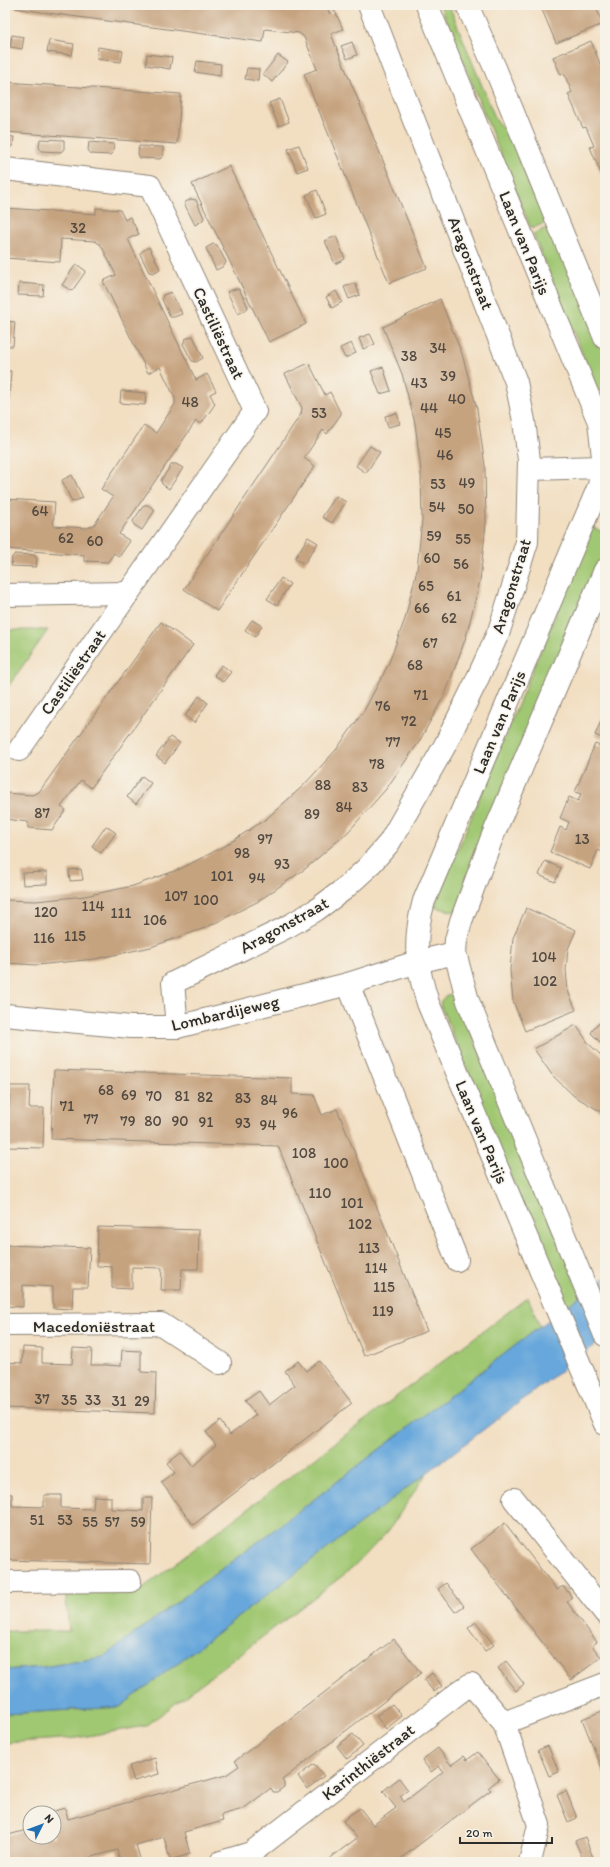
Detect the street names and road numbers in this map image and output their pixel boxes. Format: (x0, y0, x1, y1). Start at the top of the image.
street label: Laan van Parijs (495, 188, 555, 298)
street label: Aragonstraat (444, 214, 498, 312)
street label: Castiliëstraat (189, 284, 249, 382)
street label: Aragonstraat (487, 536, 535, 636)
street label: Castiliëstraat (36, 625, 110, 719)
street label: Laan van Parijs (468, 667, 530, 777)
street label: Aragonstraat (236, 892, 332, 958)
street label: Lombardijeweg (169, 991, 281, 1035)
street label: Laan van Parijs (451, 1077, 513, 1187)
street label: Macedoniëstraat (33, 1316, 155, 1336)
street label: Karinthiëstraat (318, 1719, 419, 1804)

